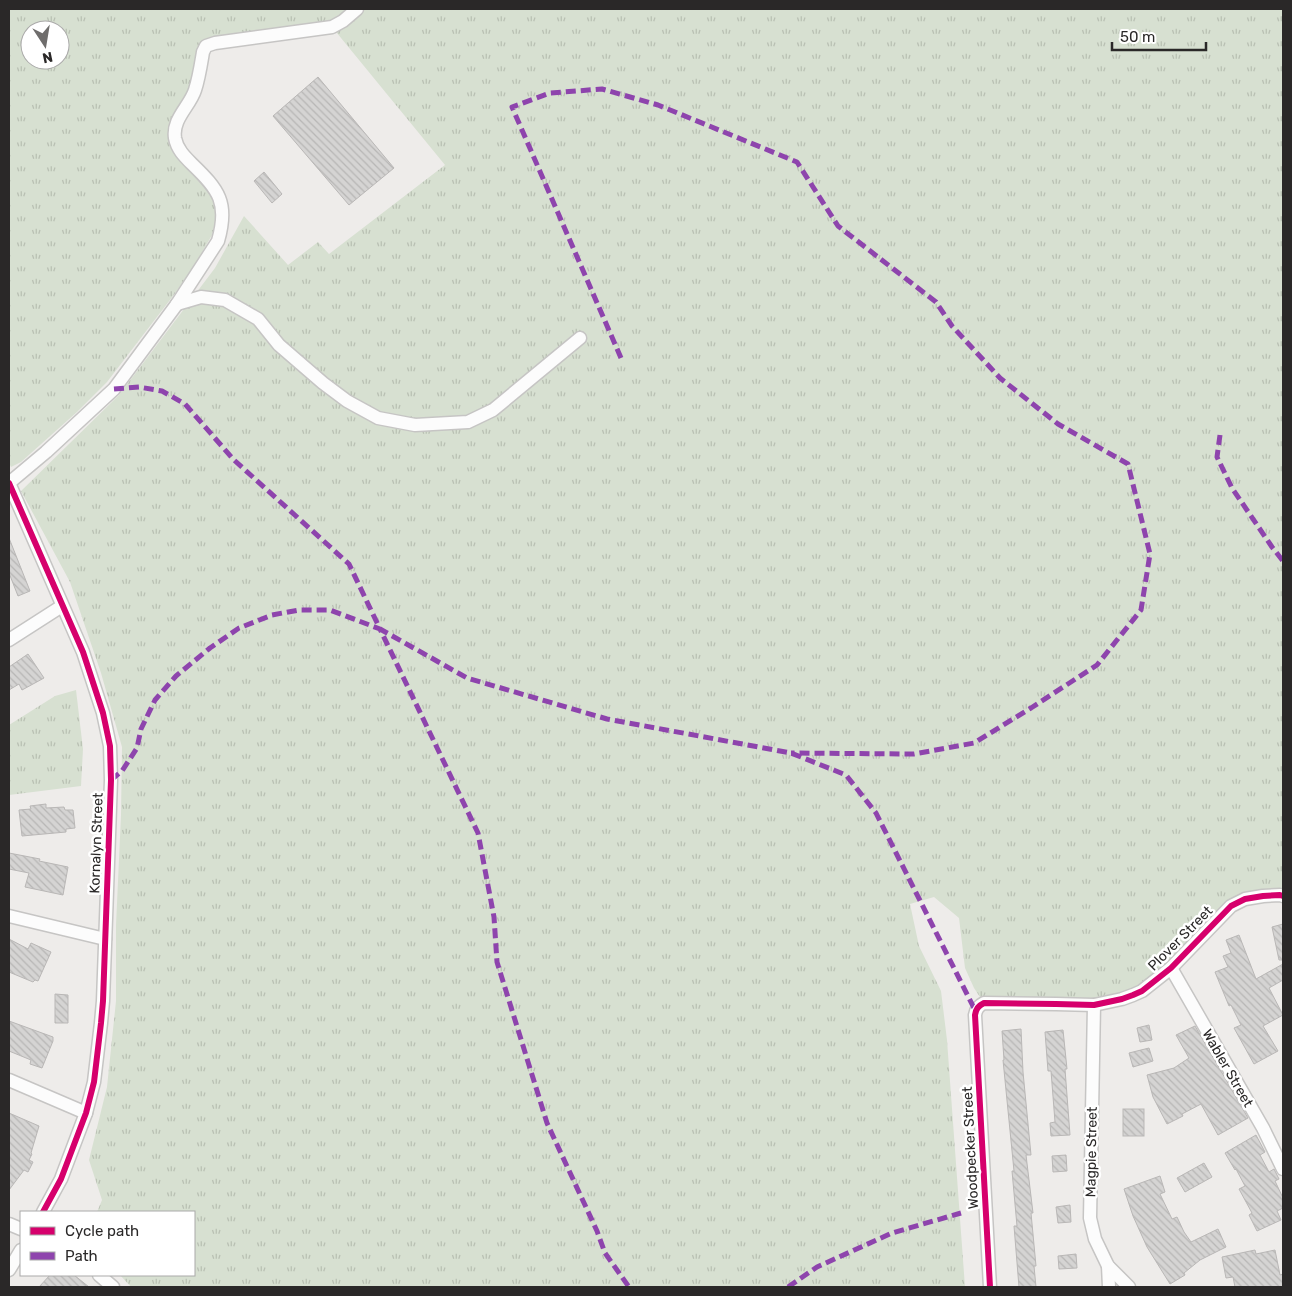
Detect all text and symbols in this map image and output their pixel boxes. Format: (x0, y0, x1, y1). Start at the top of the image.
north arrow (20, 20, 70, 70)
scale bar (1112, 20, 1206, 52)
text: 50 m (1120, 28, 1155, 46)
text: N (41, 48, 54, 67)
street label: Kornalyn Street (86, 792, 107, 894)
street label: Plover Street (1144, 902, 1217, 974)
street label: Wabler Street (1198, 1026, 1257, 1111)
street label: Woodpecker Street (959, 1086, 982, 1210)
street label: Magpie Street (1082, 1106, 1101, 1197)
legend (20, 1211, 195, 1276)
text: Cycle path (65, 1222, 139, 1240)
text: Path (65, 1247, 98, 1265)

